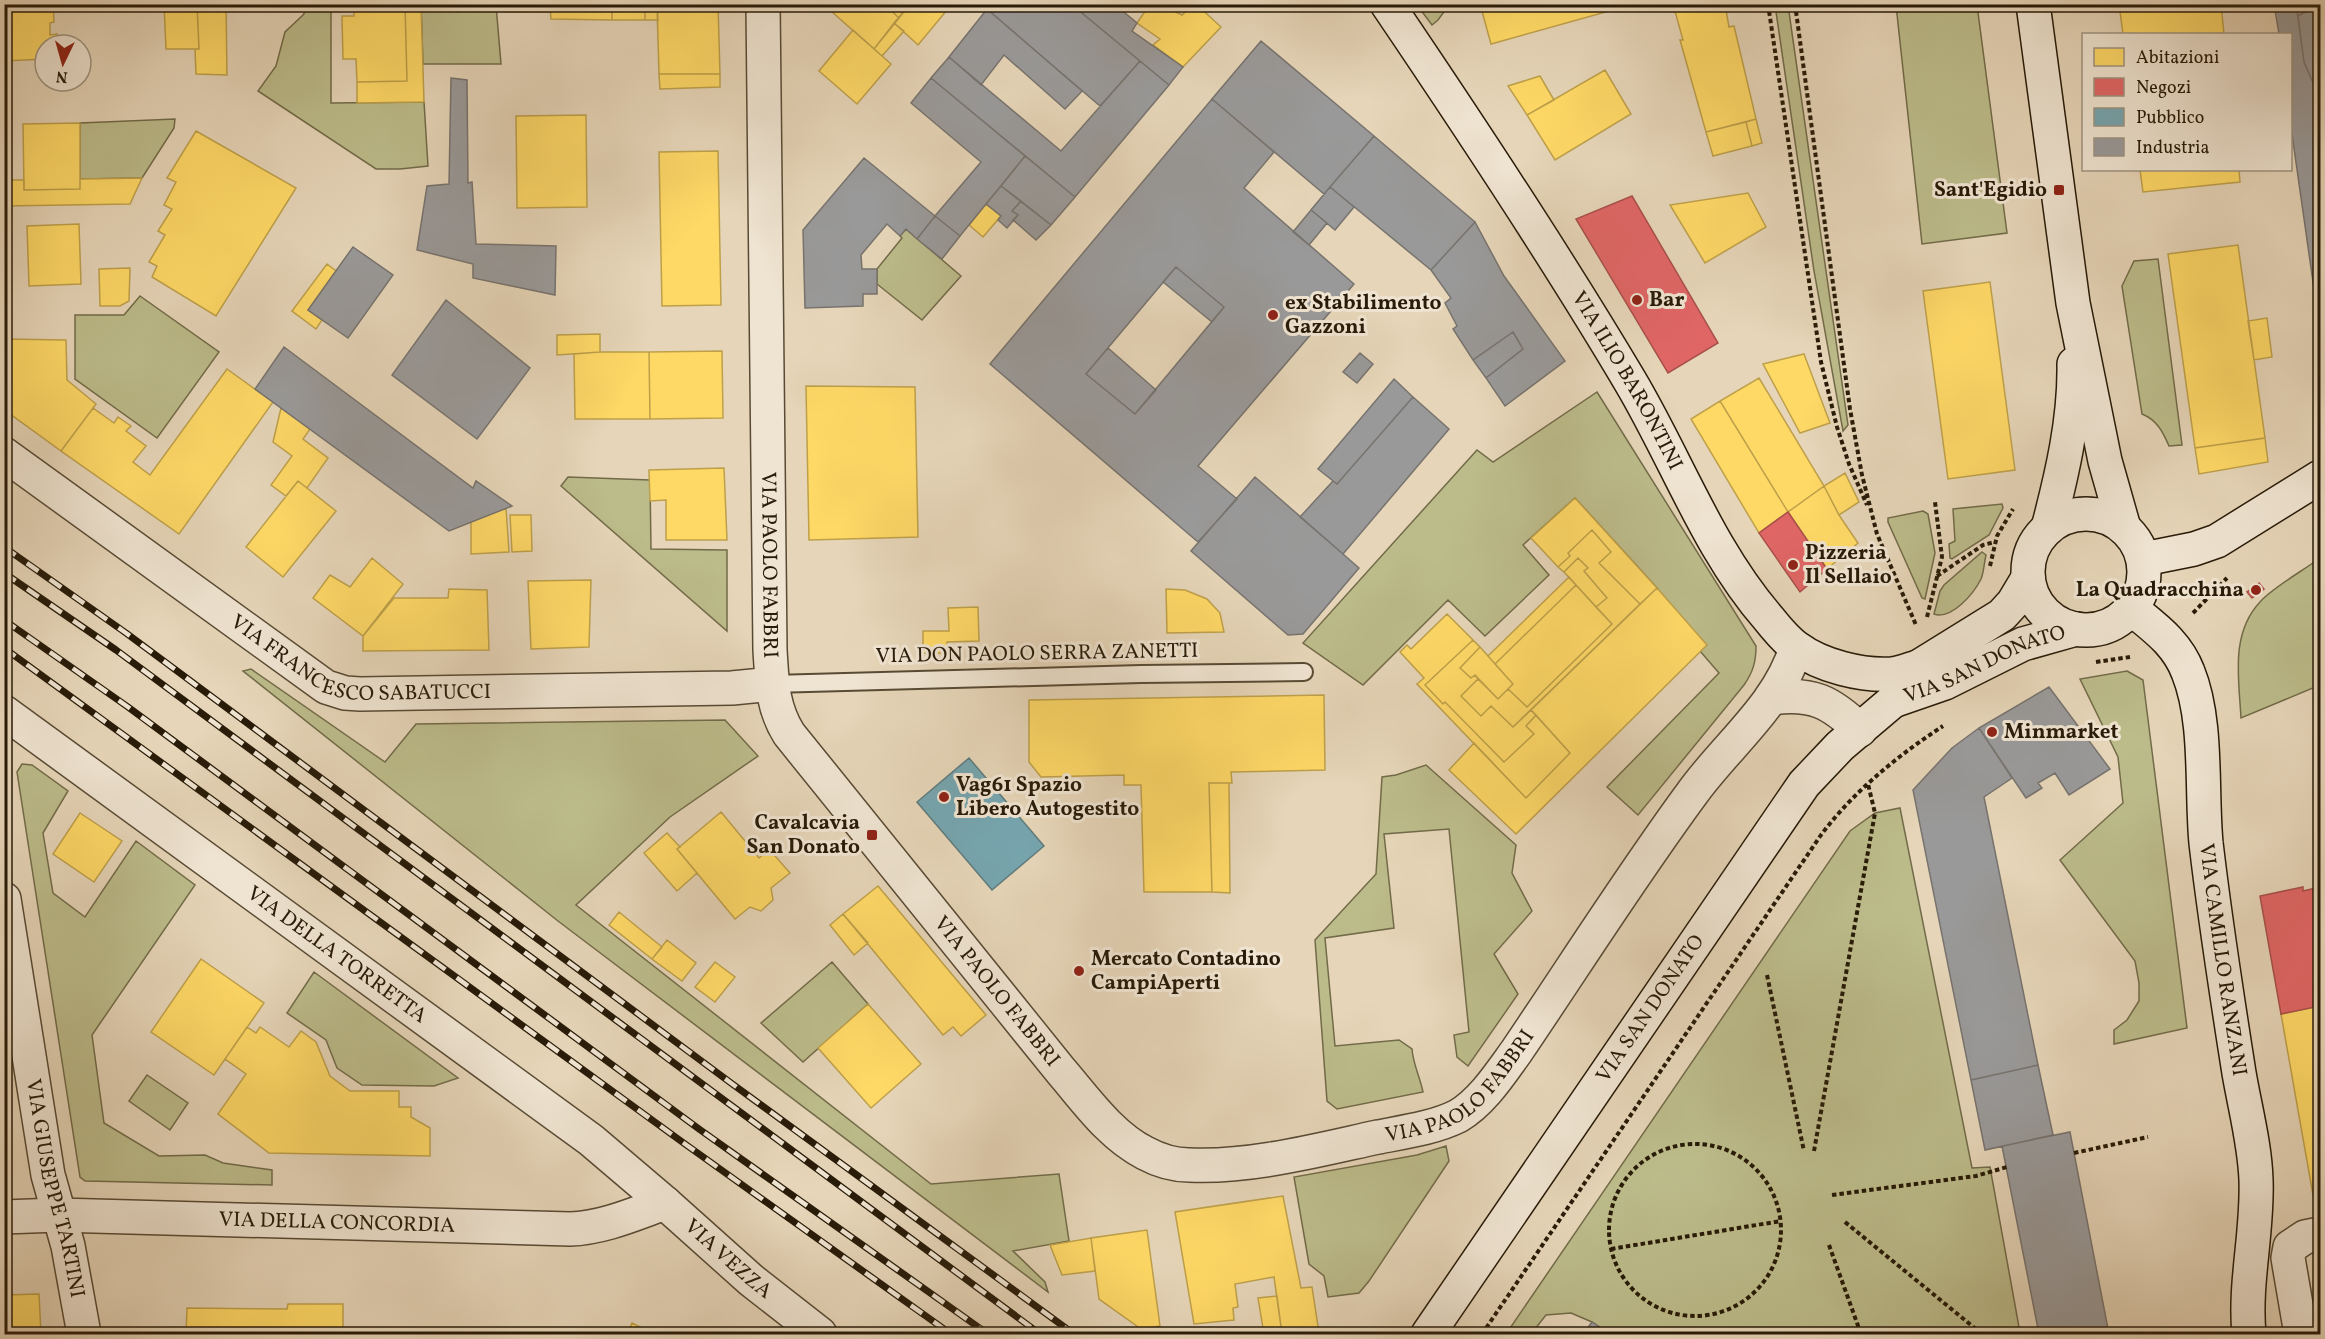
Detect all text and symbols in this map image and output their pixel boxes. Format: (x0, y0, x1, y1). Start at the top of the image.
north arrow (33, 33, 93, 93)
legend (2082, 33, 2292, 171)
text: Abitazioni (2136, 46, 2219, 71)
text: N (55, 64, 69, 87)
text: Negozi (2136, 76, 2191, 101)
text: Pubblico (2136, 106, 2204, 131)
text: Industria (2136, 136, 2209, 161)
place label: Sant'Egidio (1934, 176, 2047, 205)
marker: Sant'Egidio (2052, 183, 2066, 197)
street label: VIA ILIO BARONTINI (1564, 286, 1690, 475)
place label: Bar (1649, 286, 1685, 315)
place label: ex Stabilimento Gazzoni (1285, 289, 1442, 342)
marker: Bar (1630, 293, 1644, 307)
marker: ex Stabilimento Gazzoni (1266, 308, 1280, 322)
street label: VIA PAOLO FABBRI (754, 472, 785, 659)
place label: Pizzeria Il Sellaio (1805, 539, 1892, 592)
marker: Pizzeria Il Sellaio (1786, 558, 1800, 572)
place label: La Quadracchina (2076, 576, 2244, 605)
marker: La Quadracchina (2249, 583, 2263, 597)
street label: VIA FRANCESCO SABATUCCI (224, 608, 491, 709)
street label: VIA SAN DONATO (1900, 618, 2069, 711)
street label: VIA DON PAOLO SERRA ZANETTI (875, 637, 1199, 671)
place label: Minmarket (2004, 718, 2118, 747)
marker: Minmarket (1985, 725, 1999, 739)
place label: Vag61 Spazio Libero Autogestito (956, 771, 1139, 824)
marker: Vag61 Spazio Libero Autogestito (937, 790, 951, 804)
place label: Cavalcavia San Donato (747, 809, 860, 862)
marker: Cavalcavia San Donato (865, 828, 879, 842)
street label: VIA CAMILLO RANZANI (2192, 842, 2254, 1078)
street label: VIA DELLA TORRETTA (241, 879, 433, 1031)
street label: VIA PAOLO FABBRI (927, 910, 1067, 1073)
street label: VIA SAN DONATO (1589, 929, 1711, 1089)
place label: Mercato Contadino CampiAperti (1091, 945, 1281, 998)
marker: Mercato Contadino CampiAperti (1072, 964, 1086, 978)
street label: VIA PAOLO FABBRI (1383, 1024, 1542, 1150)
street label: VIA GIUSEPPE TARTINI (18, 1077, 92, 1300)
street label: VIA DELLA CONCORDIA (218, 1205, 456, 1240)
street label: VIA VEZZA (678, 1212, 778, 1306)

